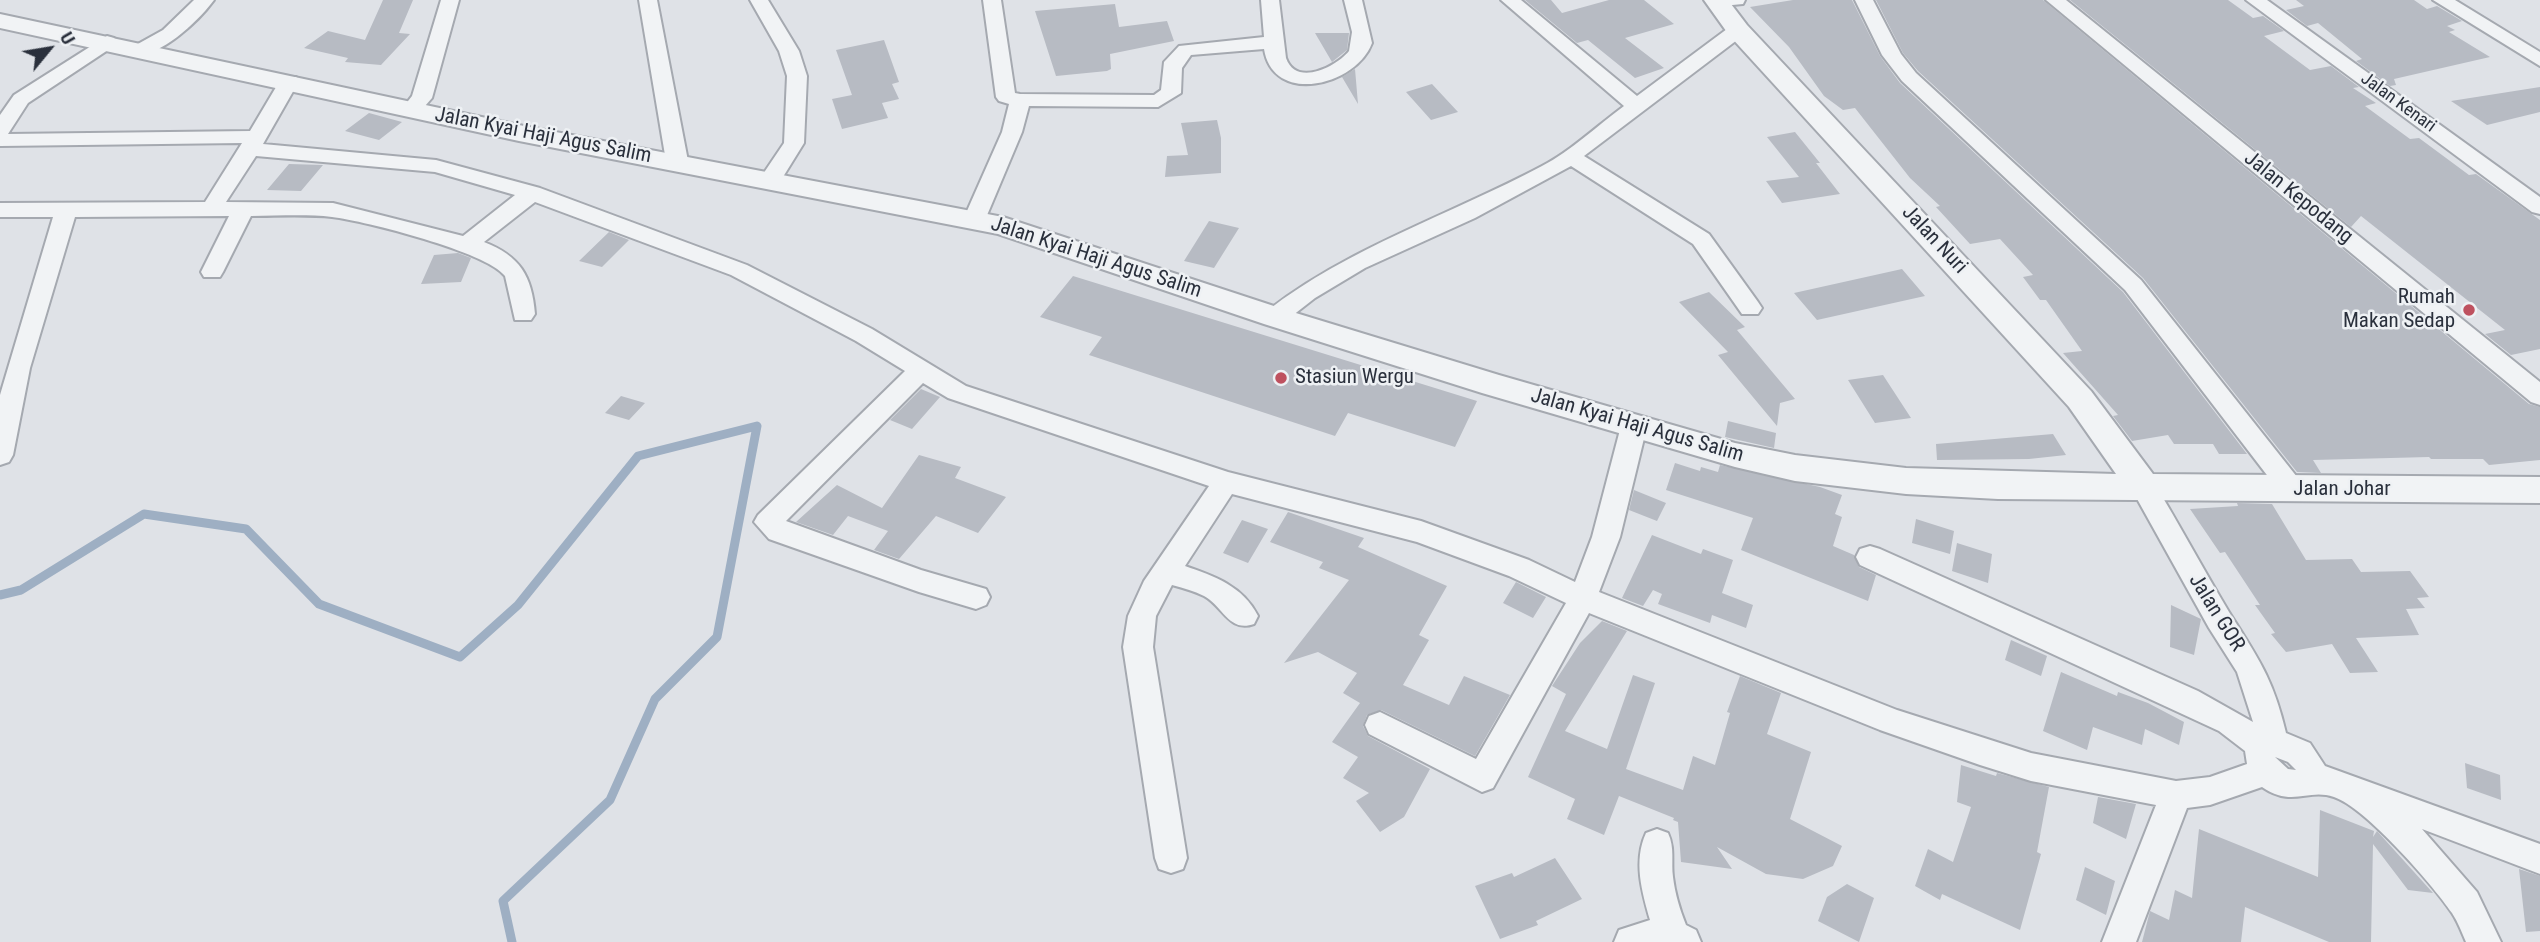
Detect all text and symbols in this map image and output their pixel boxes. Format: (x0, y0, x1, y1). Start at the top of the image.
north arrow (14, 14, 84, 84)
text: U (55, 28, 80, 49)
street label: Jalan Kenari (2356, 68, 2440, 138)
street label: Jalan Kyai Haji Agus Salim (432, 103, 654, 169)
street label: Jalan Kepodang (2238, 146, 2358, 250)
street label: Jalan Nuri (1896, 201, 1972, 279)
street label: Jalan Kyai Haji Agus Salim (987, 212, 1205, 304)
place label: Rumah Makan Sedap (2343, 285, 2455, 335)
marker: Rumah Makan Sedap (2461, 302, 2477, 318)
place label: Stasiun Wergu (1295, 365, 1414, 391)
marker: Stasiun Wergu (1273, 370, 1289, 386)
street label: Jalan Kyai Haji Agus Salim (1528, 384, 1746, 468)
street label: Jalan Johar (2293, 477, 2391, 503)
street label: Jalan GOR (2182, 570, 2250, 656)

